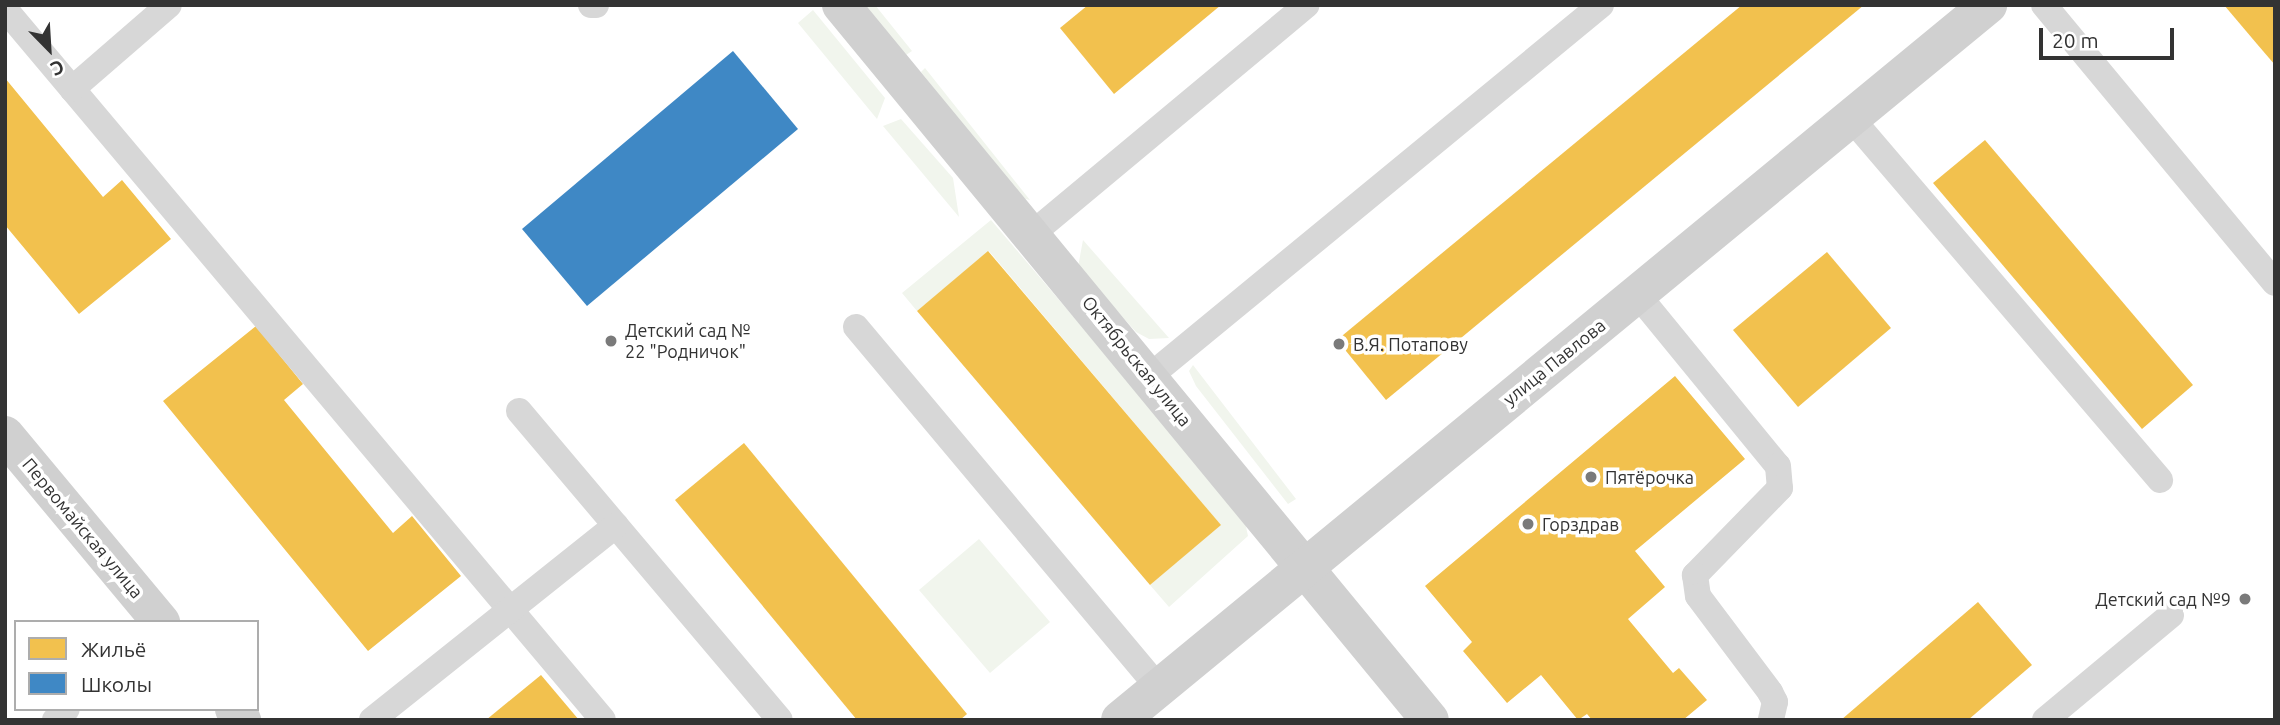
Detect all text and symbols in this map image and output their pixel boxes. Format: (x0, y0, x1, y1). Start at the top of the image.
north arrow (14, 14, 84, 84)
scale bar (2042, 14, 2177, 58)
text: 20 m (2052, 28, 2099, 52)
text: С (48, 56, 68, 81)
street label: Октябрьская улица (1078, 292, 1196, 430)
street label: улица Павлова (1499, 314, 1609, 410)
place label: Детский сад № 22 "Родничок" (625, 320, 751, 362)
marker: Детский сад № 22 "Родничок" (603, 333, 619, 349)
place label: В.Я. Потапову (1353, 333, 1468, 355)
marker: В.Я. Потапову (1331, 336, 1347, 352)
street label: Первомайская улица (18, 454, 148, 602)
place label: Пятёрочка (1605, 466, 1694, 488)
marker: Пятёрочка (1583, 469, 1599, 485)
place label: Горздрав (1542, 513, 1619, 535)
marker: Горздрав (1520, 516, 1536, 532)
place label: Детский сад №9 (2095, 588, 2231, 610)
marker: Детский сад №9 (2237, 591, 2253, 607)
legend (14, 620, 259, 711)
text: Жильё (81, 637, 146, 661)
text: Школы (81, 672, 152, 696)

